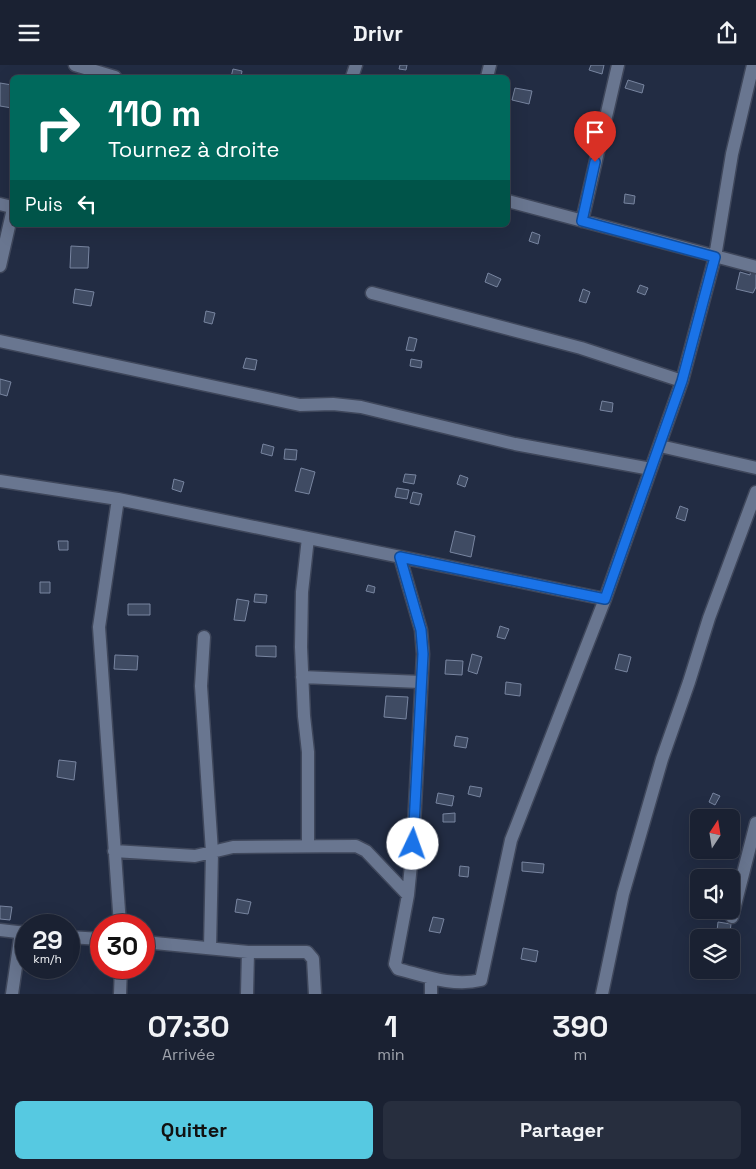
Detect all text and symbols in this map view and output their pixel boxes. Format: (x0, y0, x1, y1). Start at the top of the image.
icon: menu (15, 19, 43, 47)
text: Drivr (353, 19, 403, 47)
icon: share (713, 19, 741, 47)
text: 110 m (108, 92, 201, 136)
icon: right (25, 95, 90, 160)
pin (574, 111, 616, 162)
icon: arrive (581, 118, 609, 146)
text: Tournez à droite (108, 135, 279, 163)
icon: left (73, 190, 101, 218)
text: Puis (25, 192, 63, 217)
north arrow (690, 809, 740, 859)
map controls (690, 809, 740, 979)
position arrow (386, 817, 438, 869)
button: sound (690, 869, 740, 919)
speed limit sign: 30 (90, 914, 155, 979)
text: 29 (32, 924, 63, 956)
button: layers (690, 929, 740, 979)
text: km/h (33, 951, 62, 967)
text: 07:30 (148, 1007, 230, 1046)
text: 1 (384, 1007, 398, 1046)
text: 390 (552, 1007, 608, 1046)
text: Arrivée (162, 1044, 215, 1065)
text: min (377, 1044, 405, 1065)
text: m (573, 1044, 587, 1065)
button: Quitter (15, 1101, 373, 1159)
button: Partager (383, 1101, 741, 1159)

